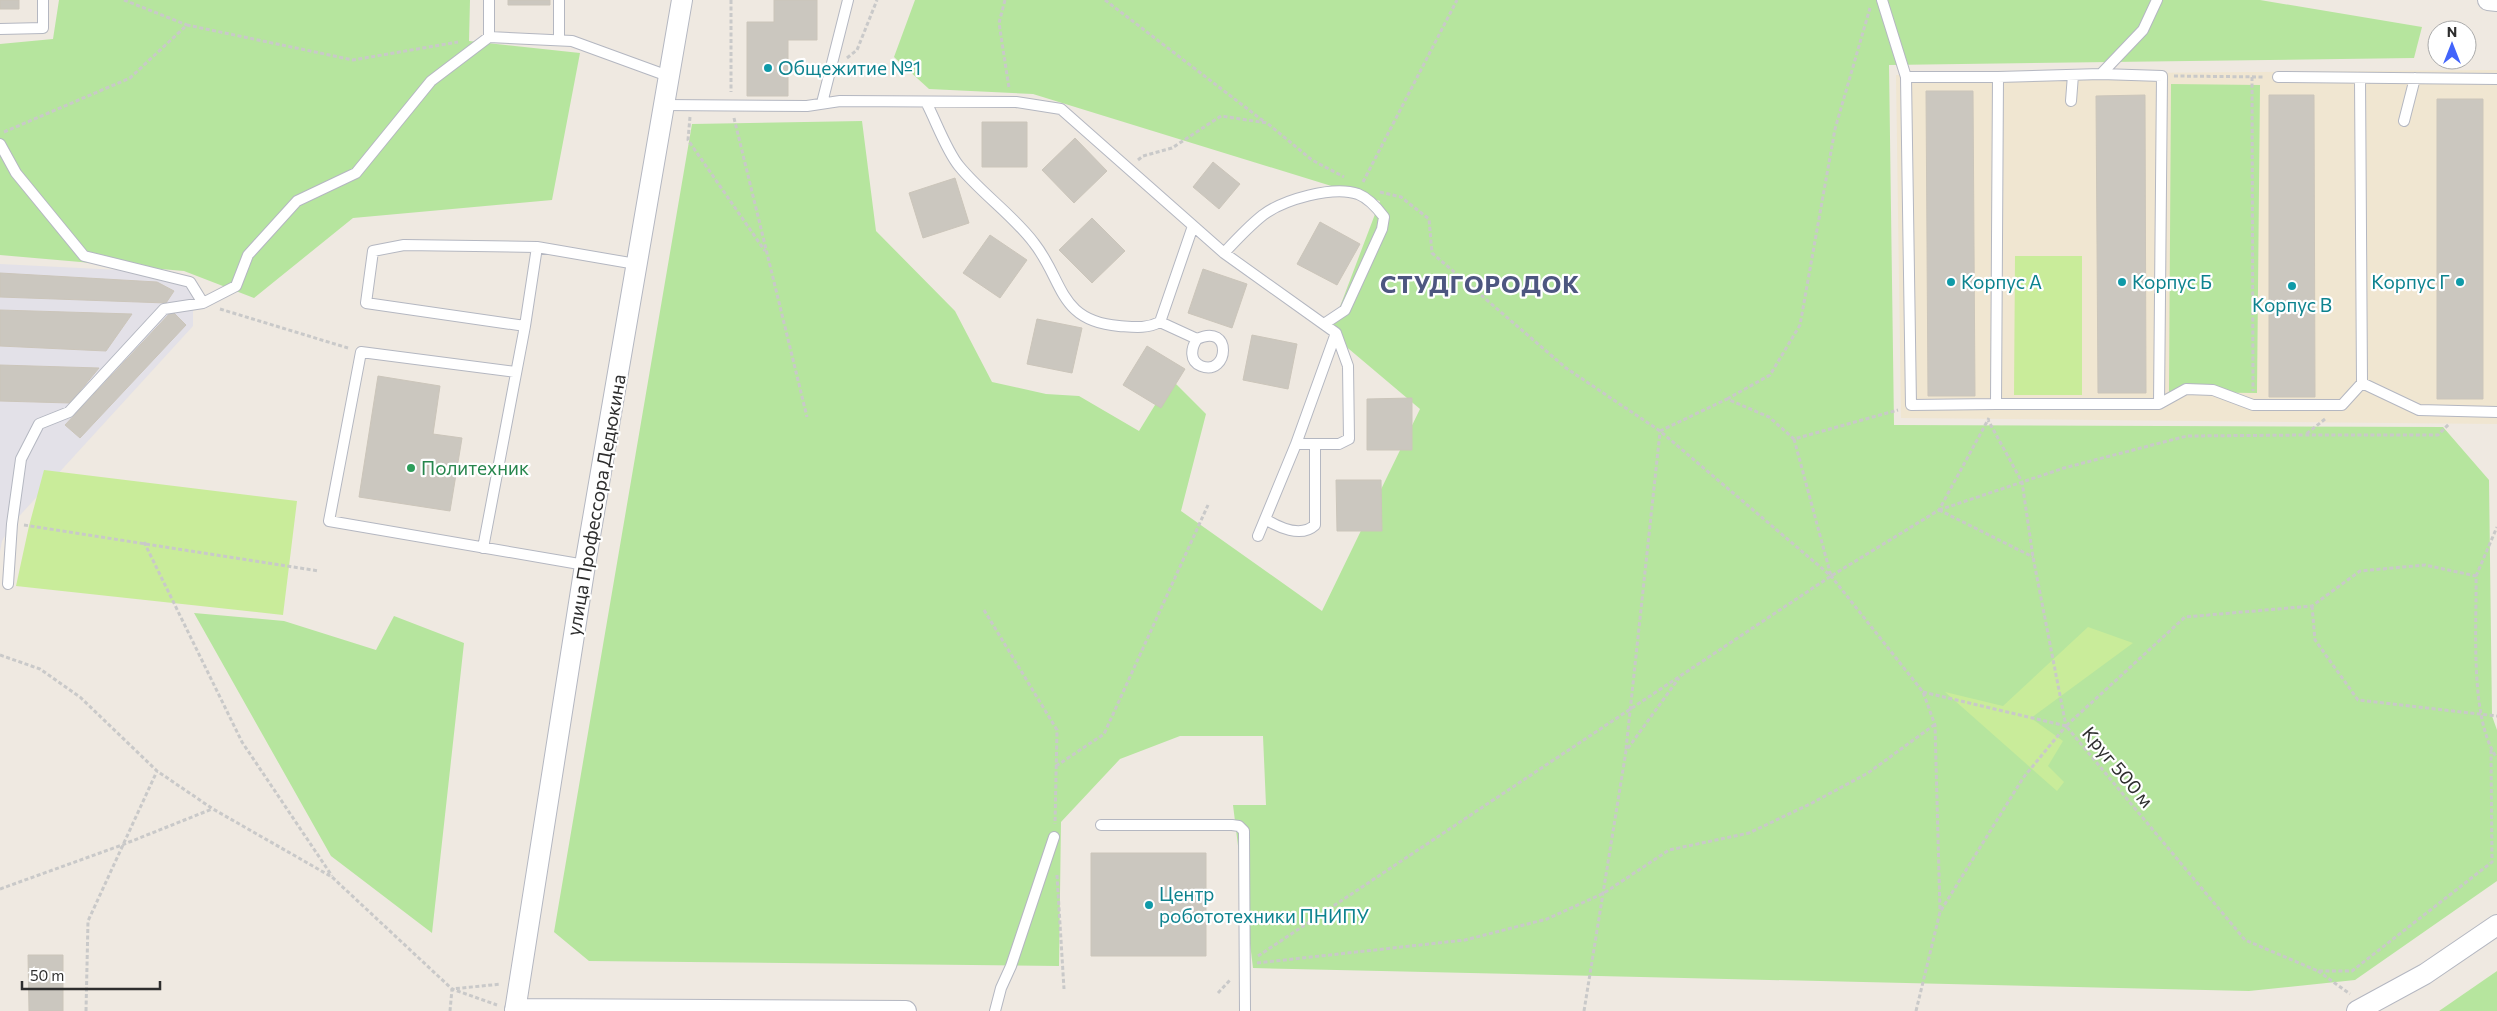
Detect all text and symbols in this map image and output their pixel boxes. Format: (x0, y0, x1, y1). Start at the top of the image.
north arrow (2427, 20, 2477, 70)
text: N (2447, 23, 2457, 40)
place label: Общежитие №1 (778, 56, 921, 79)
marker: Общежитие №1 (762, 62, 774, 74)
district label: СТУДГОРОДОК (1380, 269, 1580, 298)
place label: Корпус А (1961, 270, 2042, 293)
place label: Корпус Б (2132, 270, 2212, 293)
place label: Корпус Г (2371, 270, 2450, 293)
marker: Корпус А (1945, 276, 1957, 288)
marker: Корпус Б (2116, 276, 2128, 288)
marker: Корпус Г (2454, 276, 2466, 288)
marker: Корпус В (2286, 280, 2298, 292)
place label: Корпус В (2252, 293, 2332, 316)
street label: улица Профессора Дедюкина (561, 372, 630, 638)
place label: Политехник (421, 456, 529, 479)
marker: Политехник (405, 462, 417, 474)
street label: Круг 500 м (2078, 722, 2159, 812)
place label: Центр робототехники ПНИПУ (1159, 882, 1369, 927)
marker: Центр робототехники ПНИПУ (1143, 899, 1155, 911)
scale bar (22, 958, 160, 990)
text: 50 m (30, 966, 64, 984)

